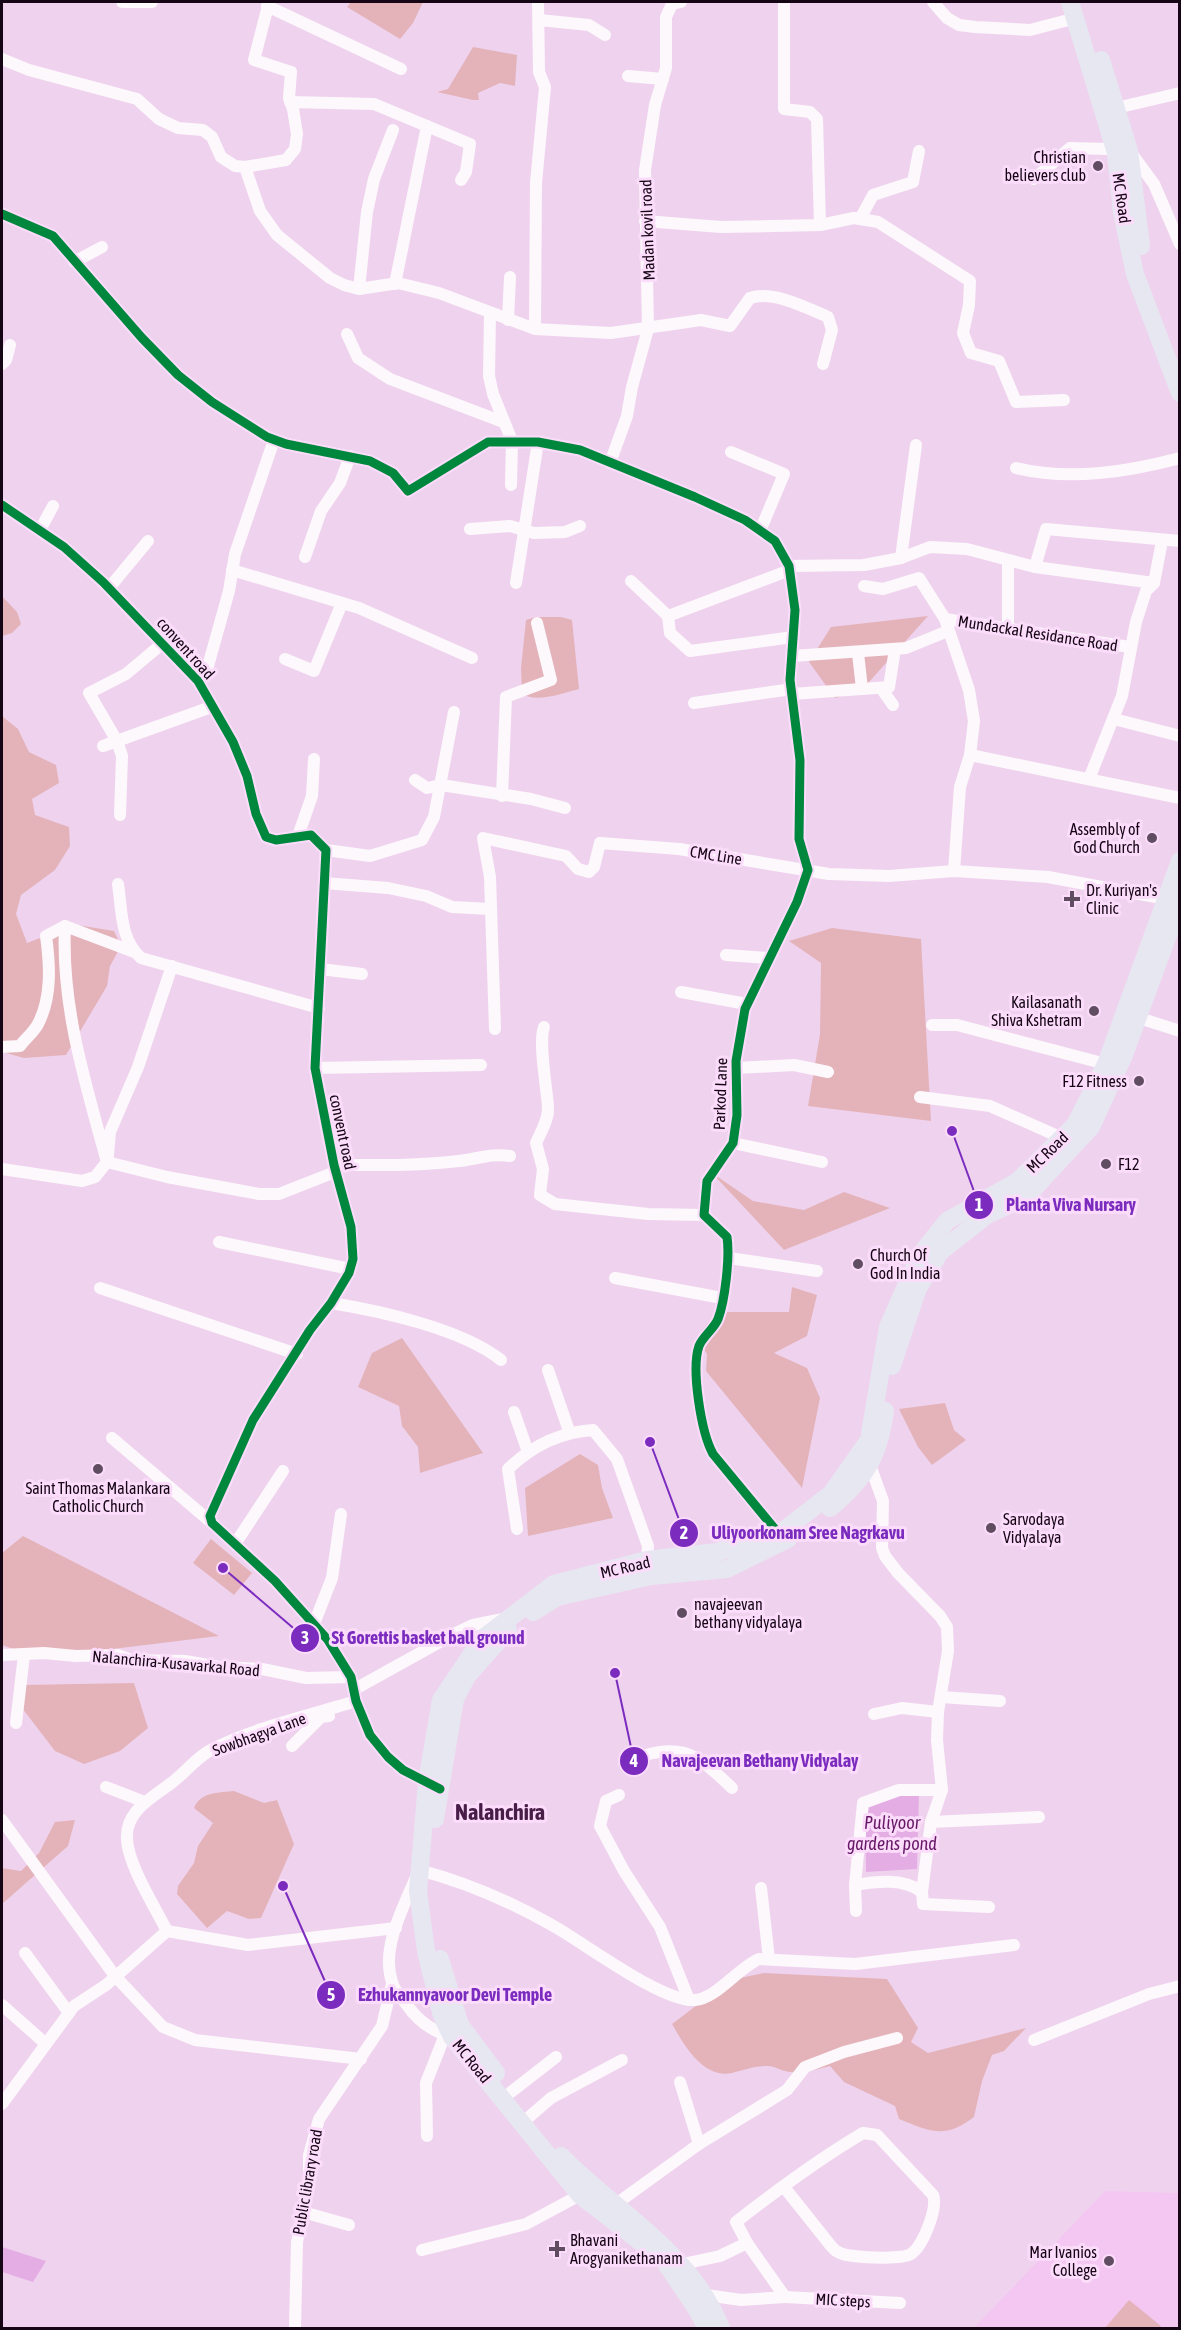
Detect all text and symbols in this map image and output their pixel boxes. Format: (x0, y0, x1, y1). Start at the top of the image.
place label: Christian believers club (1004, 148, 1086, 184)
marker: Christian believers club (1091, 159, 1105, 173)
street label: MC Road (1110, 172, 1134, 224)
street label: Madan kovil road (636, 179, 658, 281)
street label: Mundackal Residance Road (957, 611, 1119, 655)
street label: convent road (154, 613, 218, 683)
place label: Assembly of God Church (1070, 820, 1141, 856)
marker: Assembly of God Church (1145, 831, 1159, 845)
street label: CMC Line (689, 842, 743, 868)
place label: Dr. Kuriyan's Clinic (1086, 881, 1158, 917)
marker: Dr. Kuriyan's Clinic (1063, 890, 1081, 908)
place label: Kailasanath Shiva Kshetram (991, 993, 1082, 1029)
marker: Kailasanath Shiva Kshetram (1087, 1004, 1101, 1018)
street label: Parkod Lane (710, 1058, 730, 1130)
place label: F12 Fitness (1062, 1072, 1127, 1090)
marker: F12 Fitness (1132, 1074, 1146, 1088)
street label: convent road (326, 1093, 360, 1171)
street label: MC Road (1023, 1128, 1071, 1176)
place label: F12 (1118, 1155, 1140, 1173)
marker: F12 (1099, 1157, 1113, 1171)
callout: Planta Viva Nursary (964, 1187, 1148, 1223)
text: 1 (975, 1194, 983, 1215)
text: Planta Viva Nursary (1006, 1194, 1136, 1215)
place label: Church Of God In India (870, 1246, 940, 1282)
marker: Church Of God In India (851, 1257, 865, 1271)
marker: Saint Thomas Malankara Catholic Church (91, 1462, 105, 1476)
place label: Saint Thomas Malankara Catholic Church (25, 1479, 171, 1515)
place label: Sarvodaya Vidyalaya (1003, 1510, 1065, 1547)
callout: Uliyoorkonam Sree Nagrkavu (669, 1515, 917, 1551)
marker: Sarvodaya Vidyalaya (984, 1521, 998, 1535)
text: 2 (680, 1522, 688, 1543)
text: Uliyoorkonam Sree Nagrkavu (711, 1522, 905, 1543)
street label: MC Road (598, 1553, 652, 1581)
place label: navajeevan bethany vidyalaya (694, 1595, 802, 1632)
marker: navajeevan bethany vidyalaya (675, 1606, 689, 1620)
callout: St Gorettis basket ball ground (290, 1620, 537, 1656)
text: 3 (301, 1627, 309, 1648)
text: St Gorettis basket ball ground (331, 1627, 525, 1648)
street label: Nalanchira-Kusavarkal Road (91, 1647, 261, 1679)
street label: Sowbhagya Lane (210, 1709, 308, 1760)
callout: Navajeevan Bethany Vidyalay (619, 1743, 870, 1779)
text: 4 (629, 1750, 638, 1771)
text: Navajeevan Bethany Vidyalay (662, 1750, 859, 1771)
district label: Nalanchira (455, 1799, 545, 1825)
water label: Puliyoor gardens pond (847, 1812, 937, 1854)
callout: Ezhukannyavoor Devi Temple (316, 1977, 564, 2013)
text: 5 (327, 1984, 335, 2005)
text: Ezhukannyavoor Devi Temple (358, 1984, 552, 2005)
street label: MC Road (449, 2036, 495, 2086)
street label: Public library road (289, 2128, 326, 2237)
place label: Bhavani Arogyanikethanam (570, 2231, 683, 2268)
marker: Bhavani Arogyanikethanam (548, 2240, 566, 2258)
place label: Mar Ivanios College (1029, 2243, 1097, 2280)
marker: Mar Ivanios College (1102, 2254, 1116, 2268)
street label: MIC steps (815, 2290, 871, 2311)

